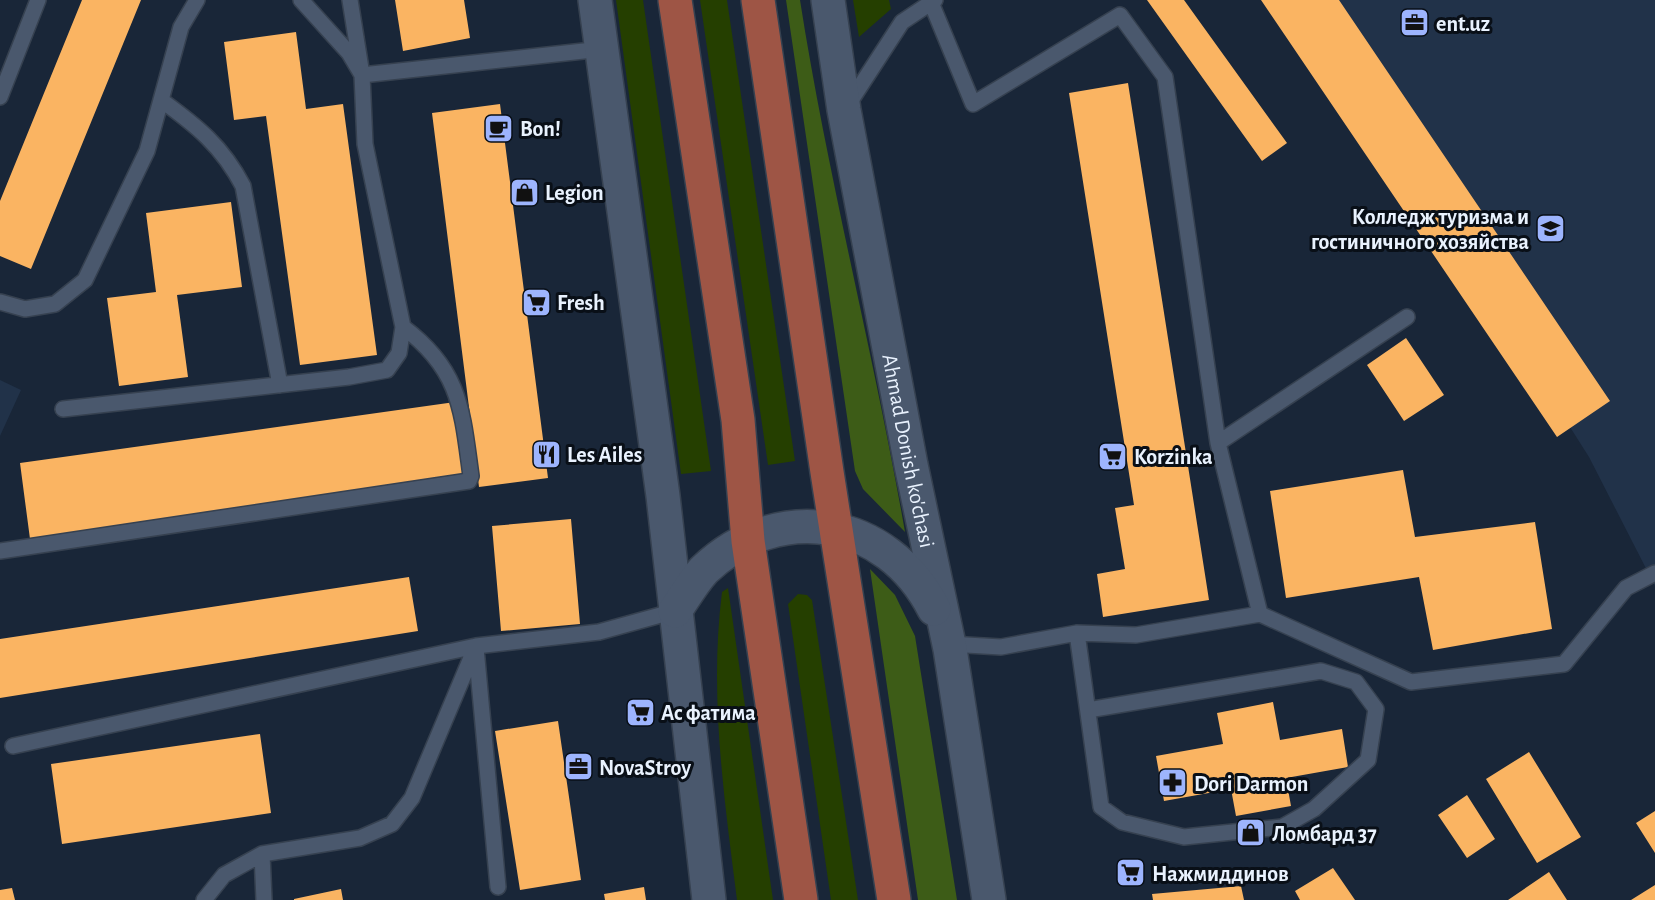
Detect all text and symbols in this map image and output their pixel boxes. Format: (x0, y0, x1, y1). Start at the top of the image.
office icon: ent.uz (1399, 7, 1431, 39)
place label: ent.uz (1436, 13, 1490, 35)
cafe icon: Bon! (483, 112, 515, 144)
place label: Bon! (520, 118, 561, 140)
shop icon: Legion (508, 176, 540, 208)
place label: Legion (545, 182, 604, 204)
place label: Колледж туризма и гостиничного хозяйства (1311, 206, 1529, 253)
school or university icon: Колледж туризма и гостиничного хозяйства (1534, 213, 1566, 245)
supermarket icon: Fresh (520, 286, 552, 318)
place label: Fresh (557, 292, 605, 314)
street label: Ahmad Donish ko'chasi (878, 352, 938, 550)
restaurant icon: Les Ailes (530, 438, 562, 470)
supermarket icon: Korzinka (1097, 440, 1129, 472)
place label: Les Ailes (567, 444, 642, 466)
place label: Korzinka (1134, 446, 1213, 468)
supermarket icon: Ас фатима (624, 696, 656, 728)
place label: Ас фатима (661, 702, 756, 724)
office icon: NovaStroy (562, 751, 594, 783)
place label: NovaStroy (599, 757, 691, 780)
pharmacy icon: Dori Darmon (1157, 767, 1189, 799)
place label: Dori Darmon (1194, 773, 1308, 795)
shop icon: Ломбард 37 (1235, 817, 1267, 849)
place label: Ломбард 37 (1272, 823, 1377, 845)
supermarket icon: Нажмиддинов (1115, 857, 1147, 889)
place label: Нажмиддинов (1152, 863, 1289, 885)

